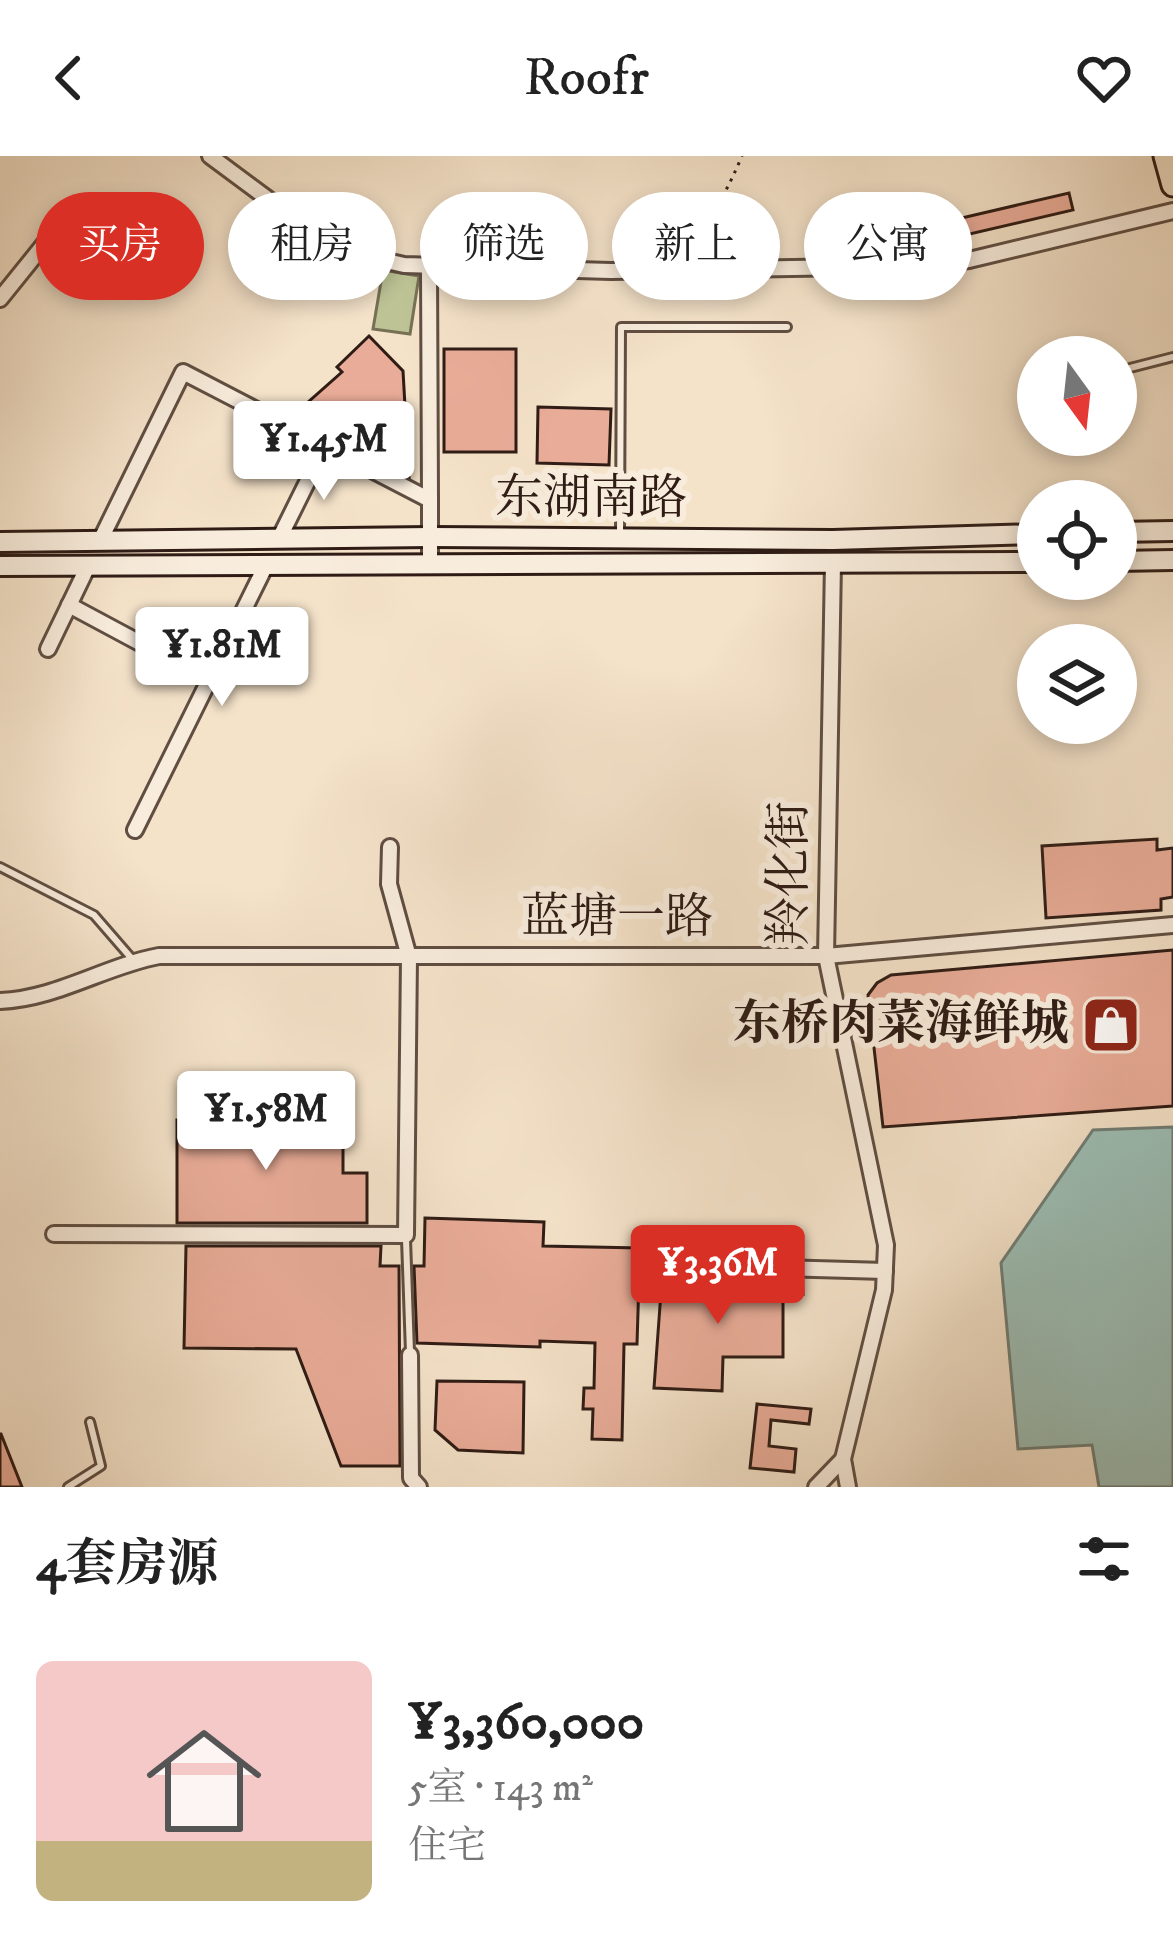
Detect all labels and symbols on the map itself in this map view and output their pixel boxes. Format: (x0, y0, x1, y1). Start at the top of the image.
north arrow (1017, 336, 1137, 456)
pin: ¥1.45M (226, 401, 422, 503)
street label: 东湖南路 (495, 469, 687, 529)
pin: ¥1.81M (124, 607, 320, 709)
street label: 羚化街 (760, 801, 820, 945)
street label: 蓝塘一路 (521, 888, 713, 948)
shop icon: 东桥肉菜海鲜城 (1080, 994, 1142, 1056)
place label: 东桥肉菜海鲜城 (733, 995, 1069, 1055)
pin: ¥1.58M (168, 1071, 364, 1173)
pin: ¥3.36M (620, 1225, 816, 1327)

